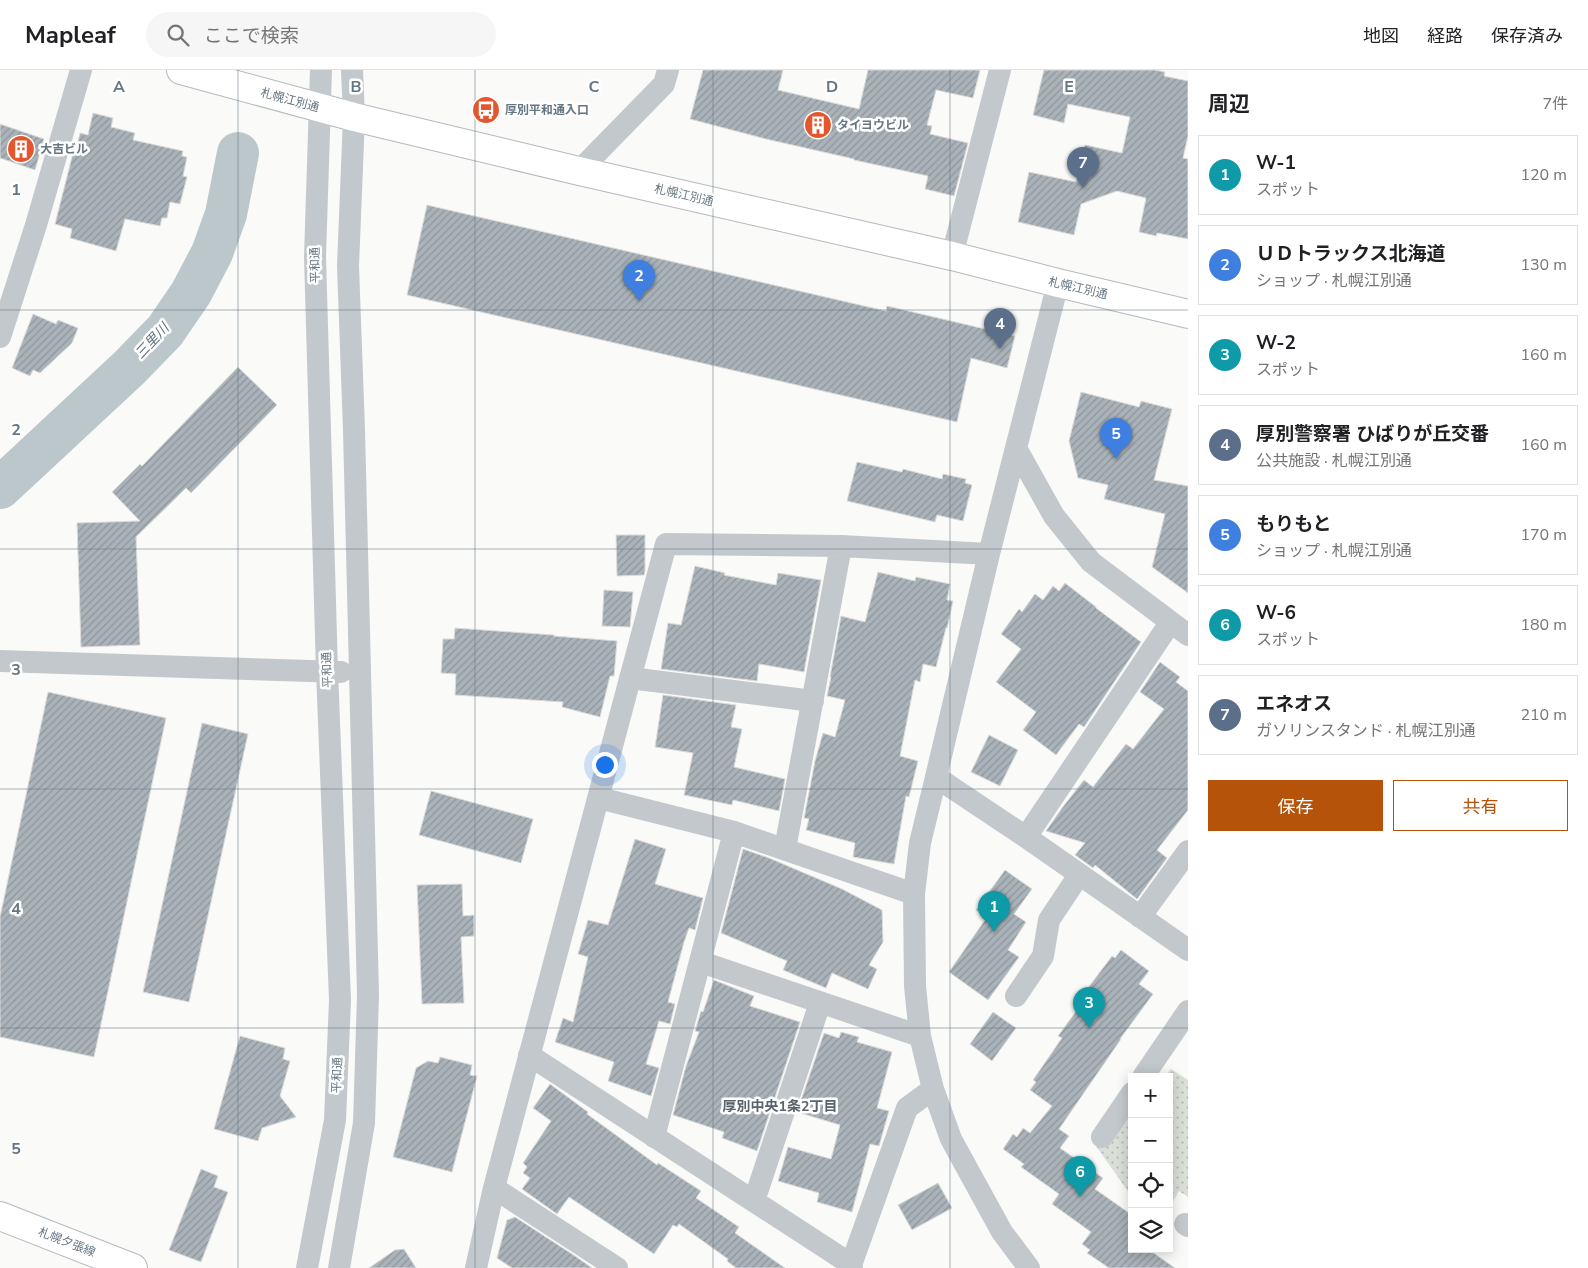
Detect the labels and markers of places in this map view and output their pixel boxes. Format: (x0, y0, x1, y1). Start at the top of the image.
bus stop icon: 厚別平和通入口 (471, 95, 501, 125)
place label: 厚別平和通入口 (505, 102, 589, 118)
building icon: タイヨウビル (803, 110, 833, 140)
place label: タイヨウビル (837, 117, 909, 133)
building icon: 大吉ビル (6, 134, 36, 164)
place label: 大吉ビル (40, 141, 88, 157)
pin: 7 (1067, 147, 1099, 188)
pin: 2 (623, 260, 655, 301)
pin: 4 (984, 308, 1016, 349)
pin: 5 (1100, 418, 1132, 459)
pin: 1 (978, 891, 1010, 932)
pin: 3 (1073, 987, 1105, 1028)
pin: 6 (1064, 1156, 1096, 1197)

